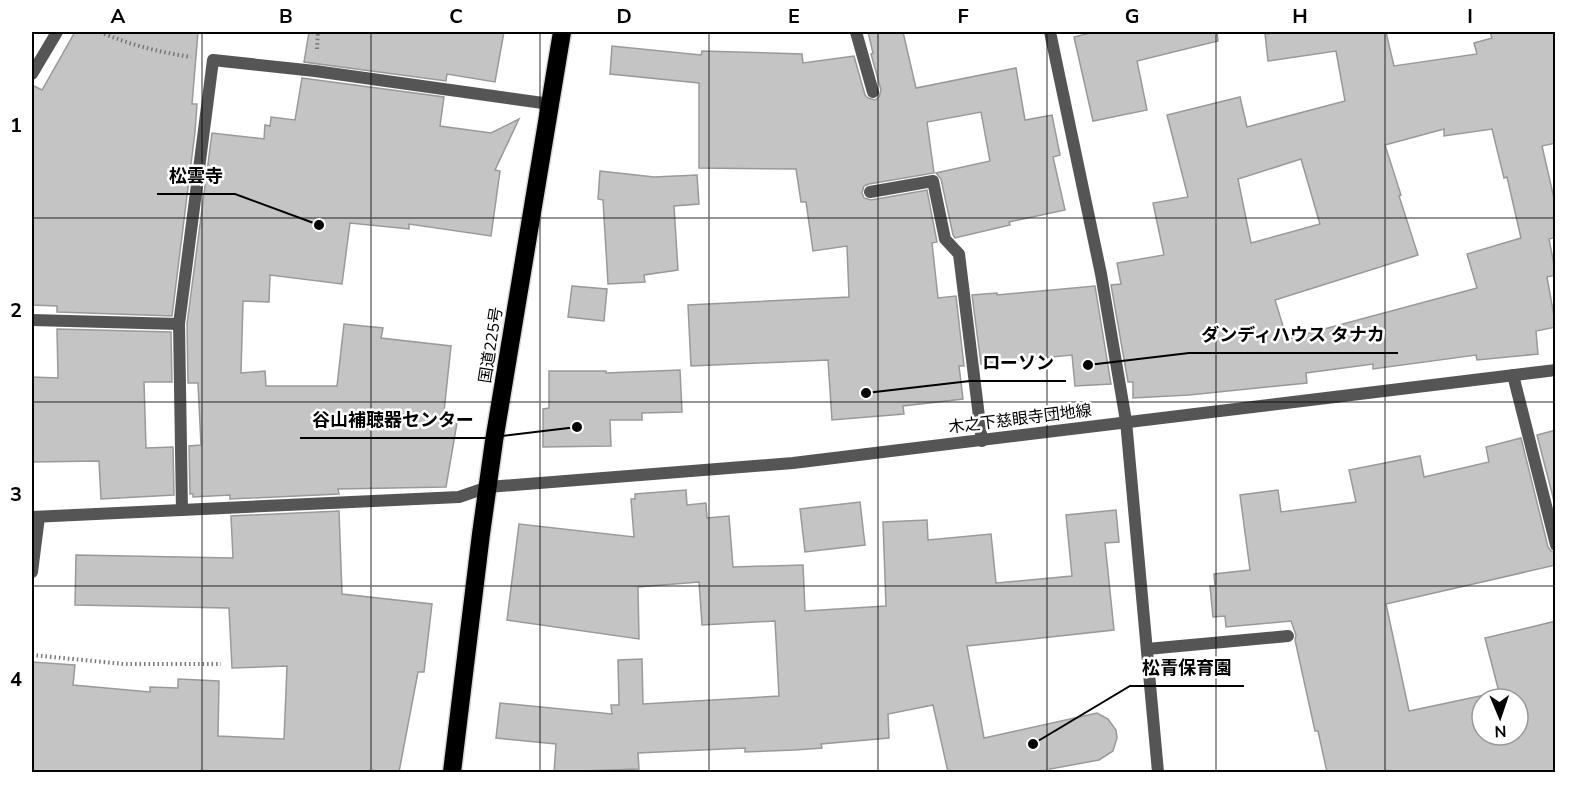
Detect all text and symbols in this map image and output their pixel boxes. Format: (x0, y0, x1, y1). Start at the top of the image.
text: A (111, 3, 126, 30)
text: B (279, 3, 293, 30)
text: C (449, 3, 463, 30)
text: D (616, 3, 632, 30)
text: E (788, 3, 800, 30)
text: F (957, 3, 969, 30)
text: G (1125, 3, 1139, 30)
text: H (1292, 3, 1308, 30)
text: I (1467, 3, 1473, 30)
text: 1 (10, 112, 22, 139)
callout: 松雲寺 (157, 158, 235, 194)
text: 松雲寺 (169, 164, 223, 188)
text: 2 (10, 297, 22, 324)
street label: 国道225号 (474, 305, 508, 385)
callout: ダンディハウス タナカ (1189, 317, 1398, 353)
text: ダンディハウス タナカ (1201, 323, 1385, 347)
callout: ローソン (970, 345, 1066, 381)
text: ローソン (982, 351, 1054, 375)
street label: 木之下慈眼寺団地線 (947, 399, 1093, 439)
callout: 谷山補聴器センター (300, 402, 486, 438)
text: 谷山補聴器センター (312, 408, 474, 432)
text: 3 (10, 481, 22, 508)
callout: 松青保育園 (1130, 650, 1244, 686)
text: 松青保育園 (1142, 656, 1232, 680)
text: 4 (10, 666, 22, 693)
north arrow (1470, 687, 1530, 747)
text: N (1494, 720, 1507, 742)

